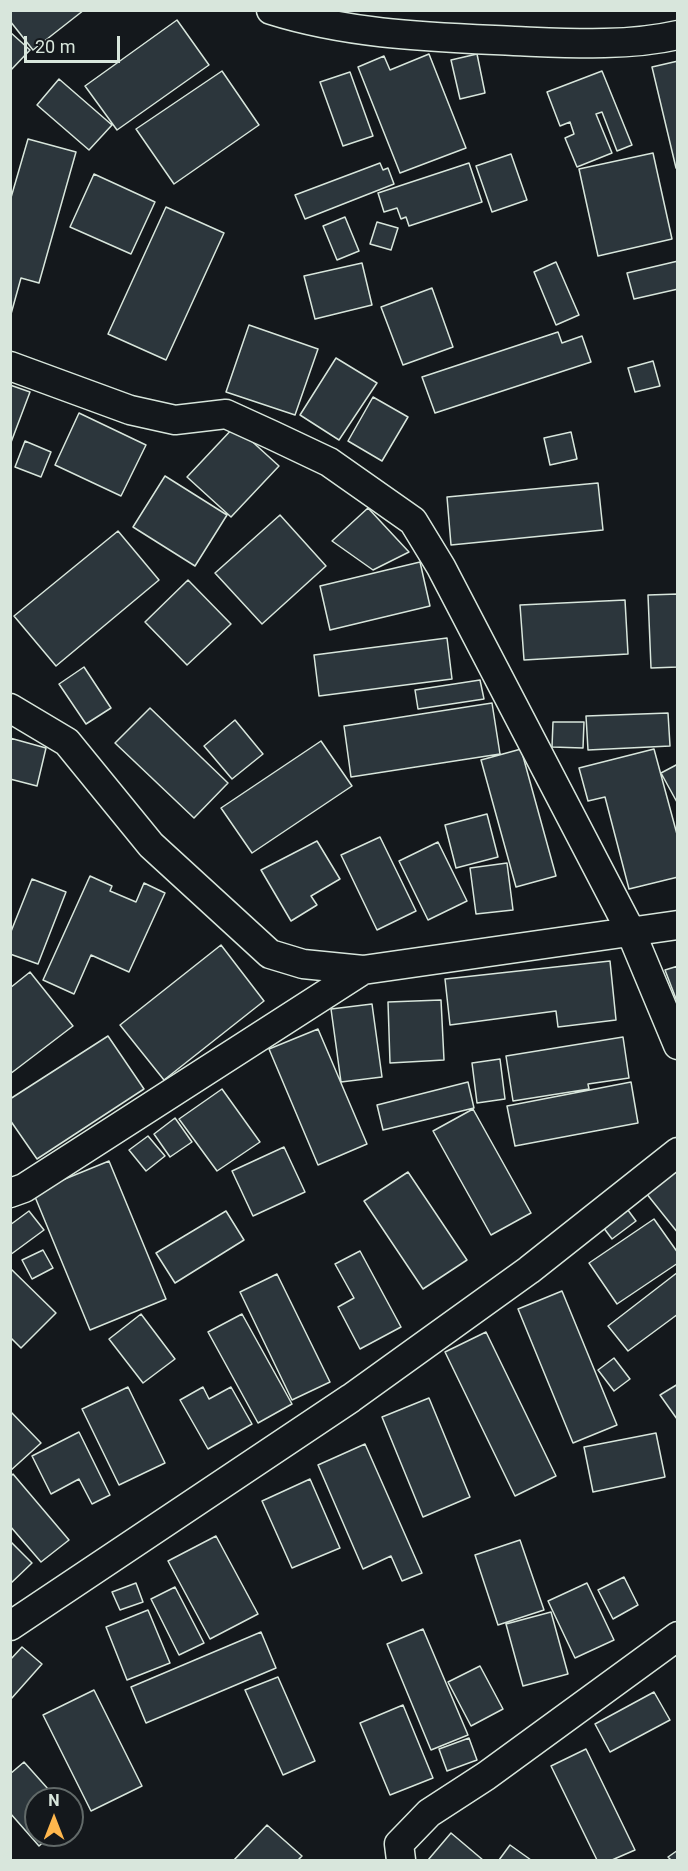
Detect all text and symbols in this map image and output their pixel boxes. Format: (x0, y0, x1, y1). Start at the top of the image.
scale bar (27, 24, 123, 62)
text: 20 m (35, 36, 75, 57)
north arrow (24, 1787, 84, 1847)
text: N (48, 1791, 60, 1810)

